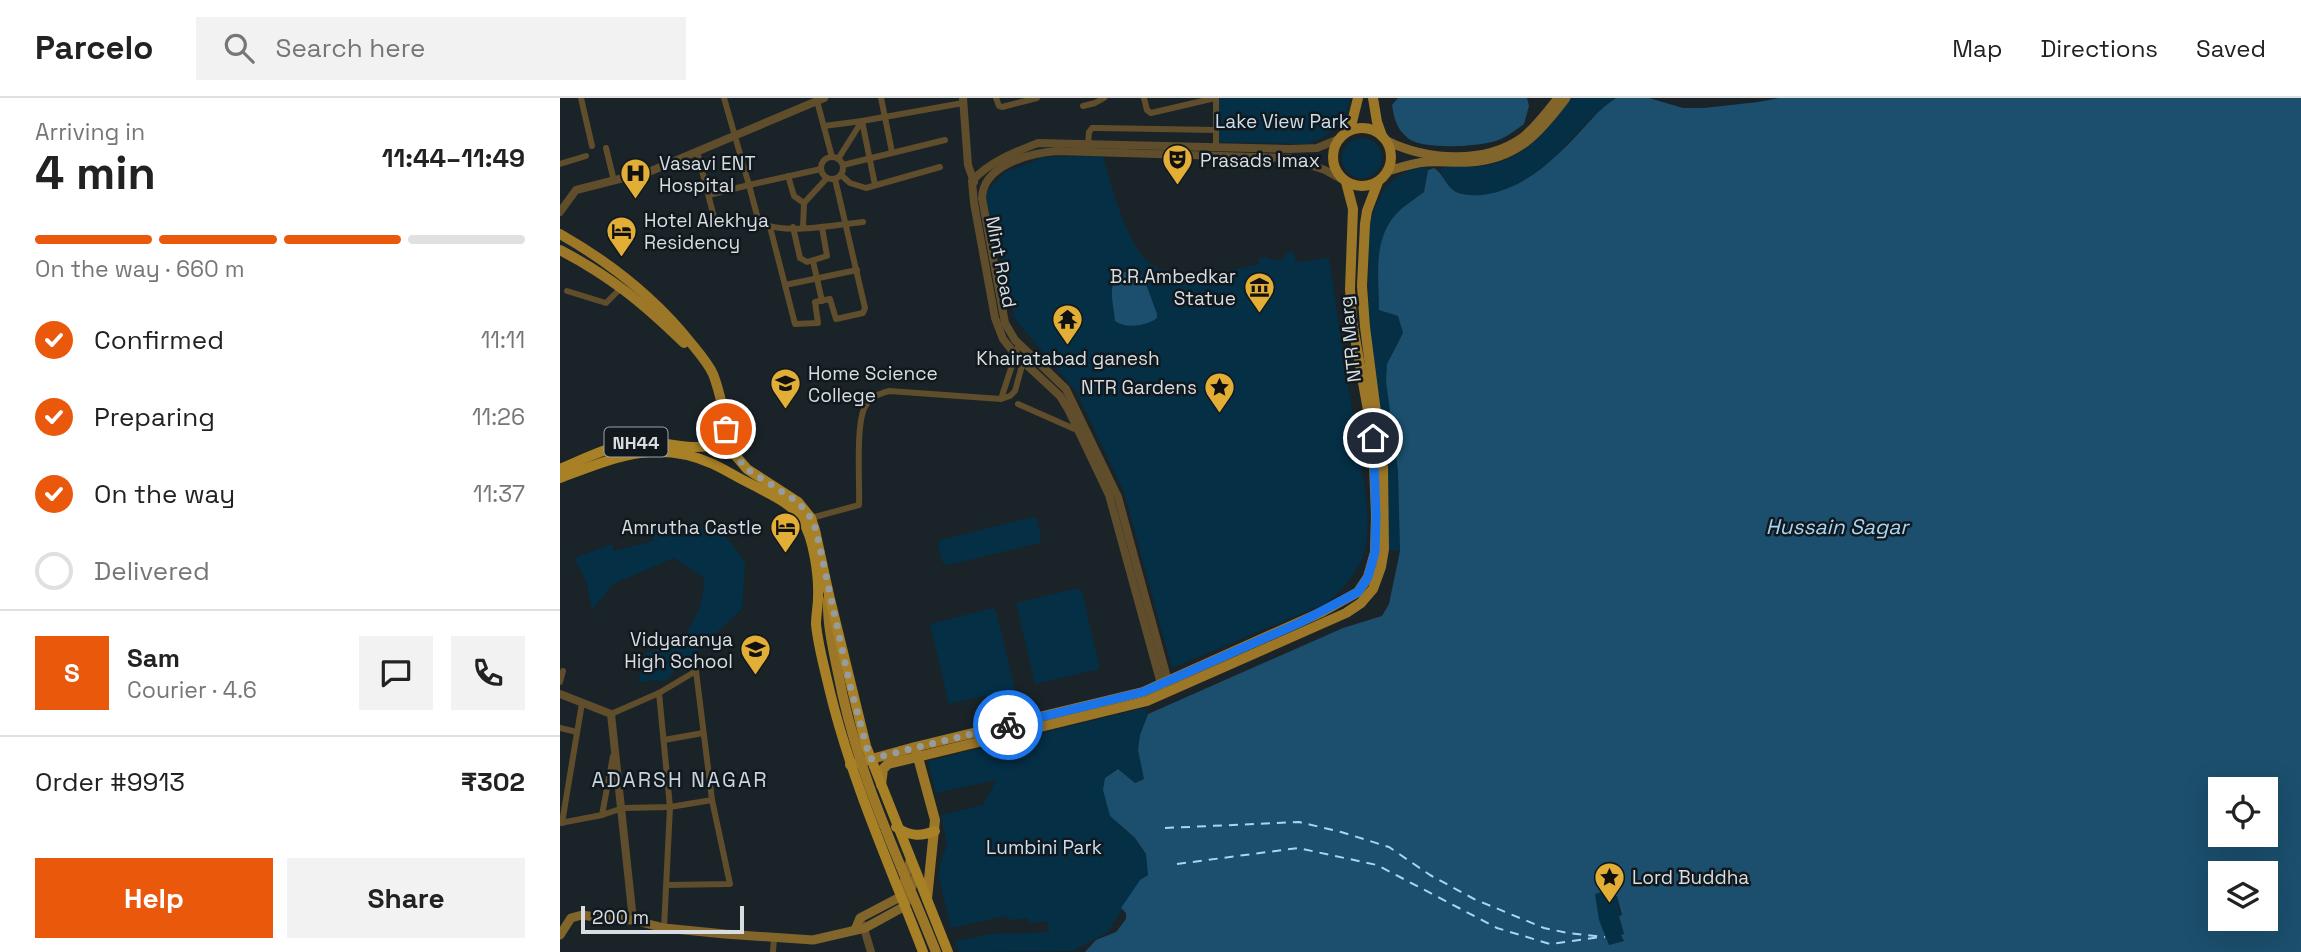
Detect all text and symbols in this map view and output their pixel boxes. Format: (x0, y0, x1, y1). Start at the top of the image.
search box (196, 17, 686, 80)
text: Parcelo (35, 27, 154, 69)
icon: search (220, 29, 258, 67)
text: Search here (276, 31, 425, 65)
text: Map (1952, 33, 2002, 64)
text: Directions (2040, 33, 2158, 64)
text: Saved (2196, 33, 2266, 64)
park label: Lake View Park (1215, 109, 1349, 134)
text: Arriving in (35, 117, 145, 147)
text: 11:44–11:49 (382, 141, 525, 175)
theatre icon: Prasads Imax (1160, 143, 1194, 187)
text: 4 min (35, 144, 156, 202)
place label: Prasads Imax (1200, 148, 1320, 173)
place label: Vasavi ENT Hospital (659, 151, 756, 198)
hospital icon: Vasavi ENT Hospital (619, 157, 653, 201)
place label: Hotel Alekhya Residency (644, 208, 769, 255)
hotel icon: Hotel Alekhya Residency (604, 214, 638, 258)
street label: Mint Road (980, 214, 1022, 310)
text: On the way · 660 m (35, 254, 245, 284)
place label: B.R.Ambedkar Statue (1110, 264, 1236, 311)
museum icon: B.R.Ambedkar Statue (1242, 270, 1276, 314)
street label: NTR Marg (1333, 294, 1367, 384)
temple icon: Khairatabad ganesh (1051, 302, 1085, 346)
icon: check (35, 321, 73, 359)
text: Confirmed (94, 323, 224, 357)
text: 11:11 (481, 325, 525, 355)
place label: Khairatabad ganesh (976, 346, 1160, 371)
place label: Home Science College (808, 361, 938, 408)
school or university icon: Home Science College (768, 367, 802, 411)
place icon: NTR Gardens (1203, 370, 1237, 414)
place label: NTR Gardens (1081, 375, 1197, 400)
icon: check (35, 398, 73, 436)
pin (696, 399, 756, 459)
text: Preparing (94, 400, 215, 434)
text: 11:26 (472, 402, 525, 432)
pin (1343, 408, 1403, 468)
icon: bag (707, 410, 745, 448)
icon: home (1354, 419, 1392, 457)
road number: NH44 (604, 428, 668, 456)
icon: check (35, 475, 73, 513)
text: On the way (94, 477, 235, 511)
text: 11:37 (473, 479, 525, 509)
hotel icon: Amrutha Castle (768, 510, 802, 554)
water label: Hussain Sagar (1766, 513, 1910, 540)
place label: Amrutha Castle (621, 515, 762, 540)
text: Delivered (94, 554, 210, 588)
place label: Vidyaranya High School (624, 627, 733, 674)
school or university icon: Vidyaranya High School (739, 633, 773, 677)
button: chat (359, 636, 433, 710)
button: phone (451, 636, 525, 710)
text: Sam (127, 641, 180, 675)
text: S (64, 656, 80, 690)
text: Courier · 4.6 (127, 675, 257, 705)
courier (973, 690, 1043, 760)
icon: bike (989, 706, 1027, 744)
text: Order #9913 (35, 765, 185, 799)
text: ₹302 (461, 765, 525, 799)
district label: ADARSH NAGAR (592, 766, 768, 793)
map controls (2208, 777, 2278, 931)
button: locate (2208, 777, 2278, 847)
park label: Lumbini Park (986, 835, 1102, 860)
button: Help (35, 858, 273, 938)
button: Share (287, 858, 525, 938)
place icon: Lord Buddha (1592, 860, 1626, 904)
button: layers (2208, 861, 2278, 931)
place label: Lord Buddha (1632, 865, 1749, 890)
scale bar (581, 903, 744, 935)
text: 200 m (592, 905, 649, 930)

